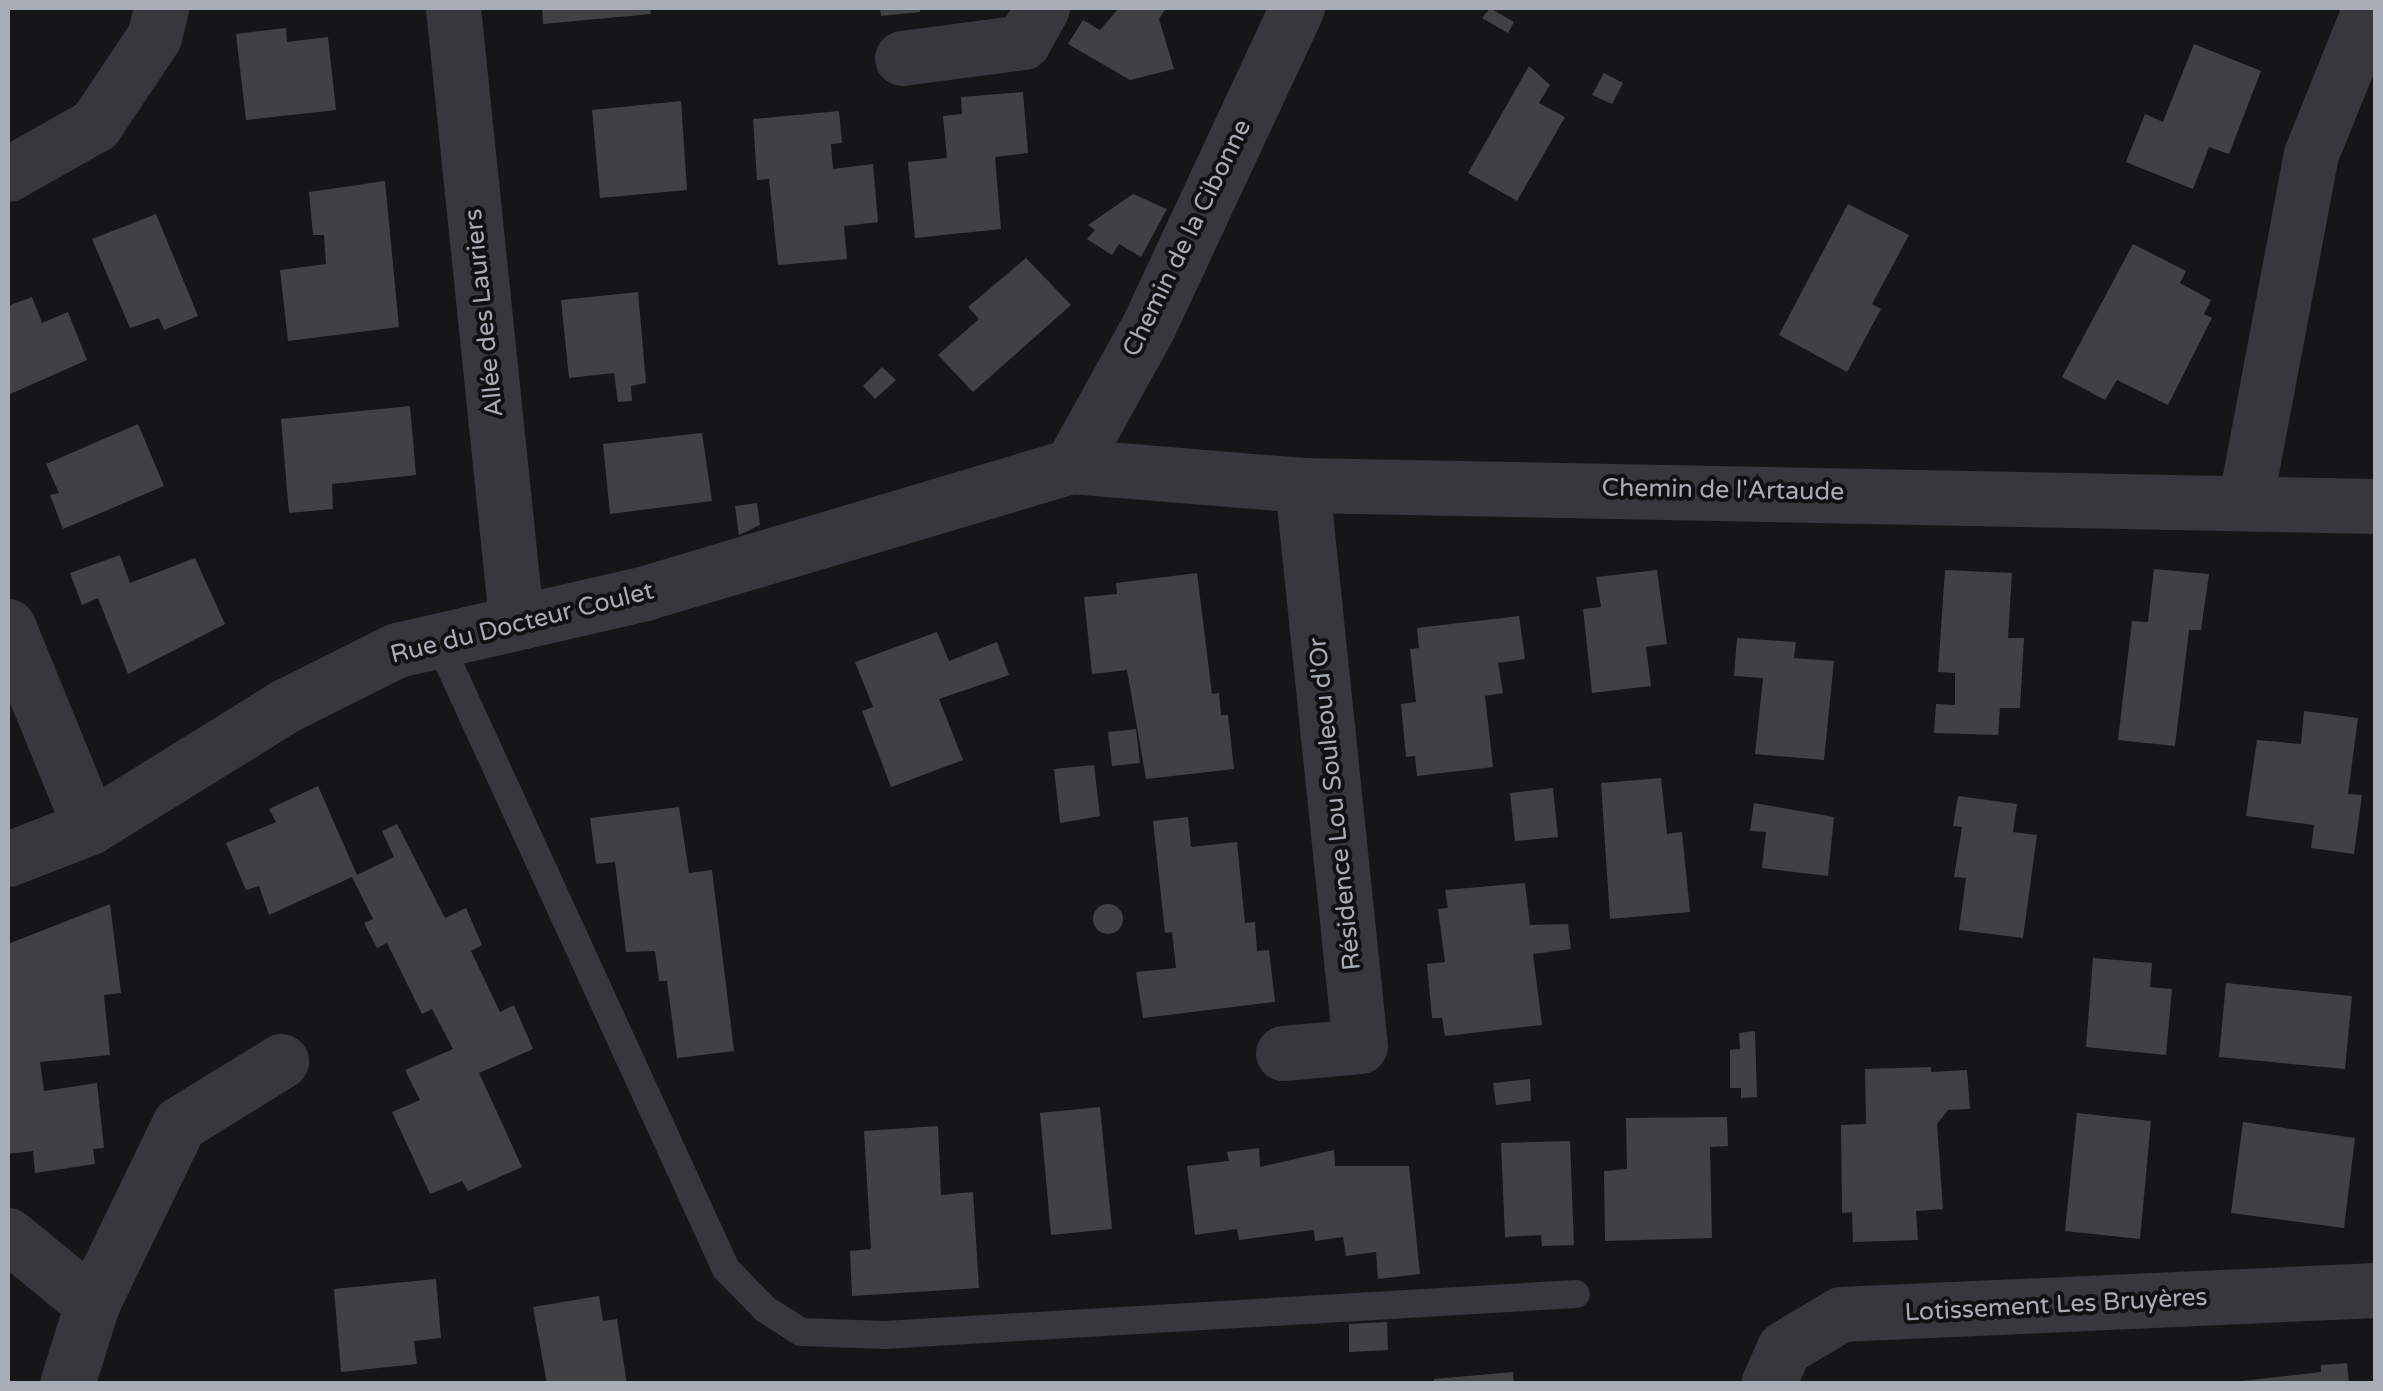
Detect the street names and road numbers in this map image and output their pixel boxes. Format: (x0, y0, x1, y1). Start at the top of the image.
street label: Chemin de la Cibonne (1117, 115, 1257, 361)
street label: Allée des Lauriers (458, 207, 510, 419)
street label: Chemin de l'Artaude (1601, 473, 1845, 507)
street label: Rue du Docteur Coulet (387, 576, 657, 670)
street label: Résidence Lou Souleou d'Or (1303, 636, 1367, 972)
street label: Lotissement Les Bruyères (1904, 1282, 2208, 1328)

